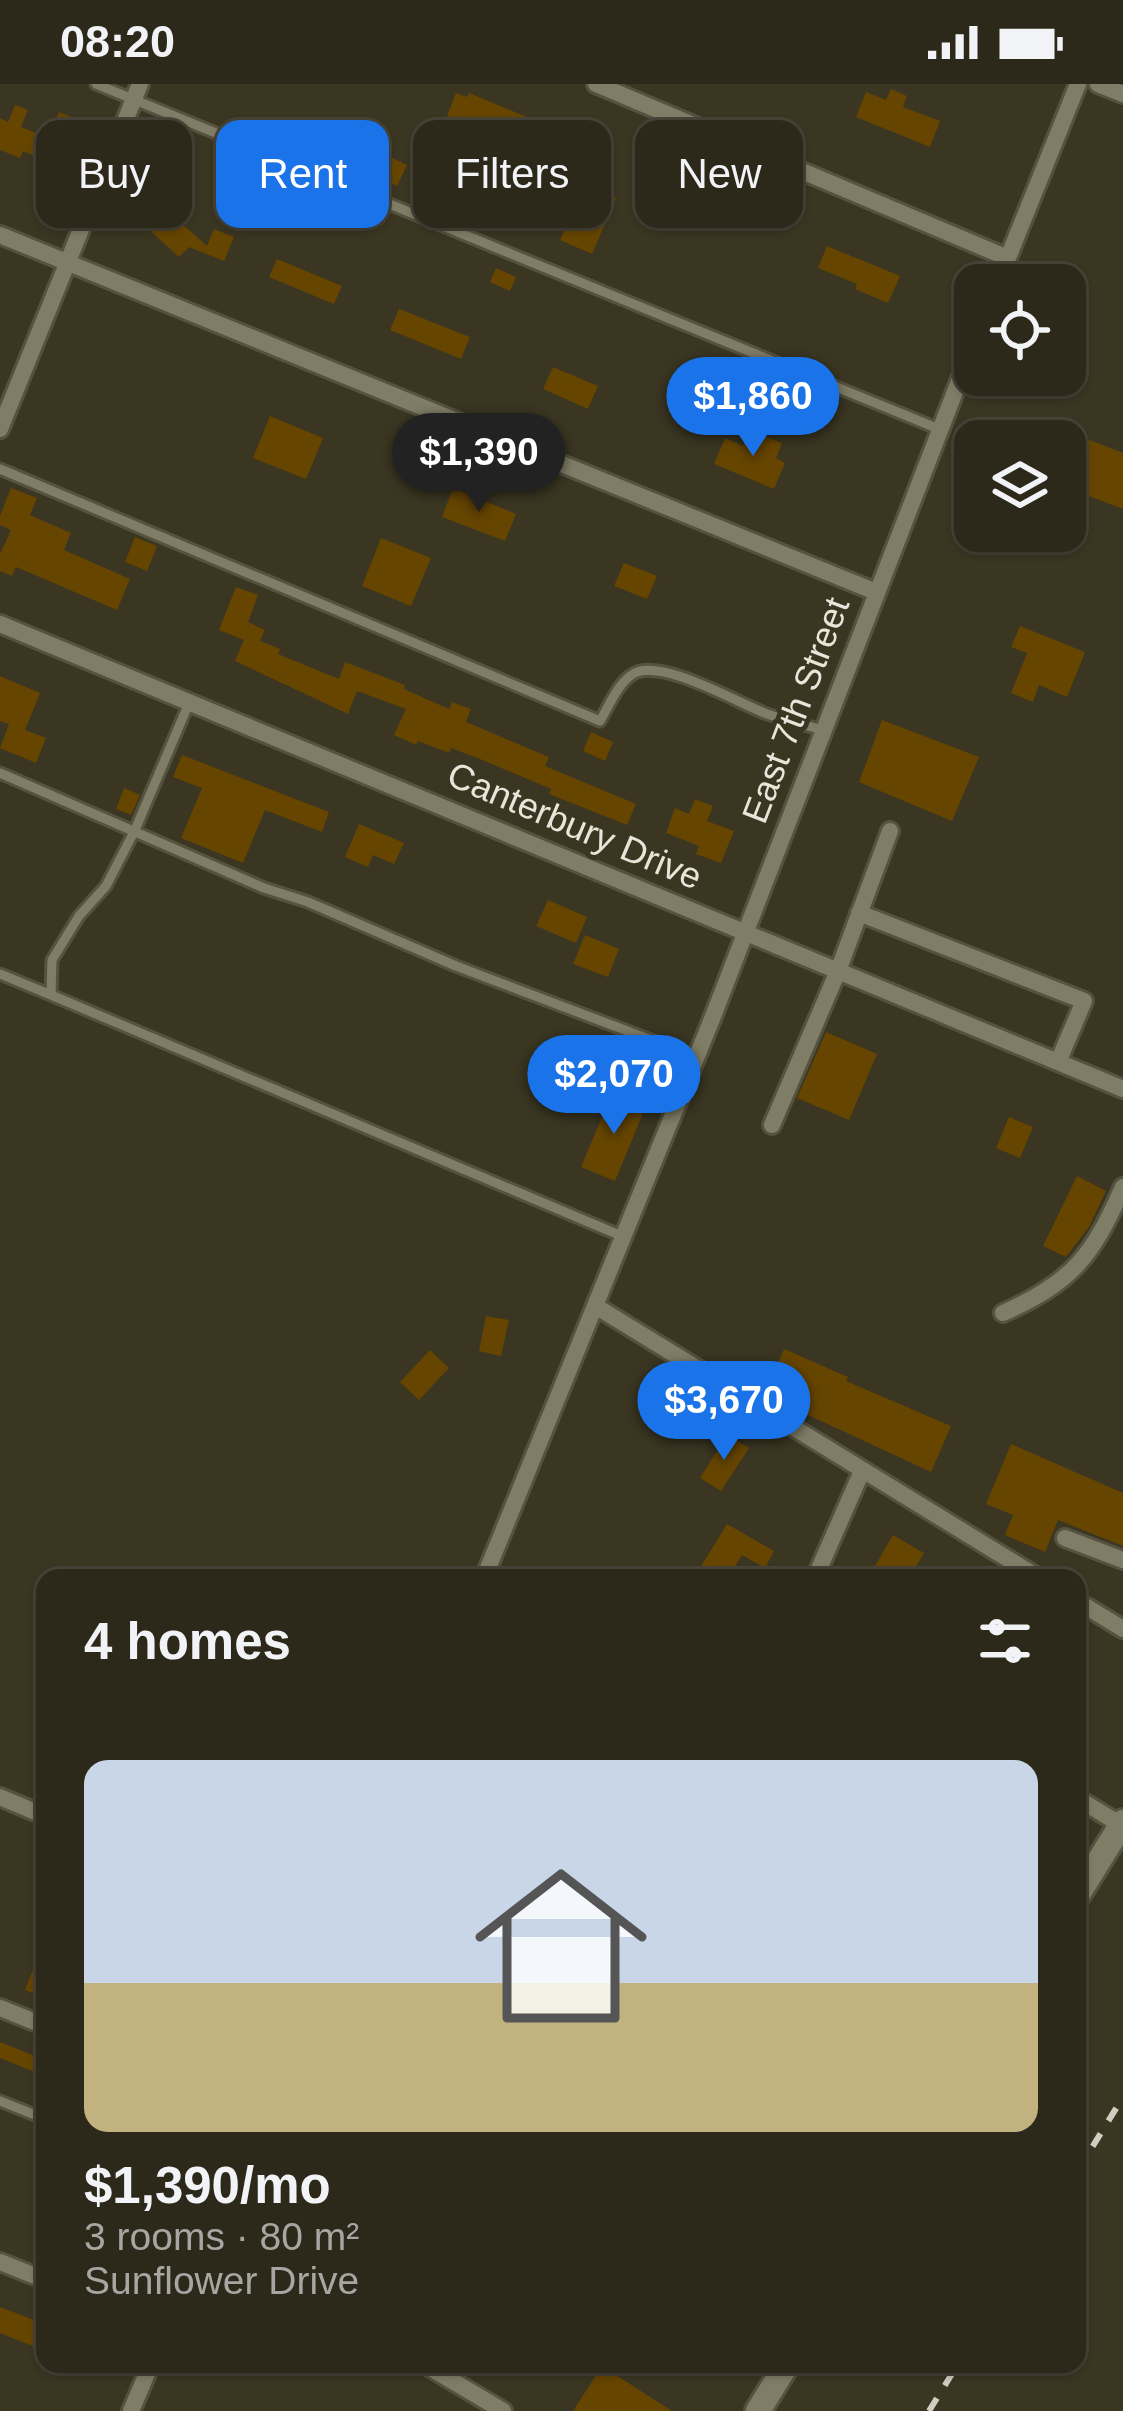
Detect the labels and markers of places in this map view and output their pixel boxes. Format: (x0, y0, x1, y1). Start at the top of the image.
pin: $1,860 (655, 357, 851, 459)
pin: $1,390 (381, 413, 577, 515)
pin: $2,070 (516, 1035, 712, 1137)
pin: $3,670 (626, 1361, 822, 1463)

